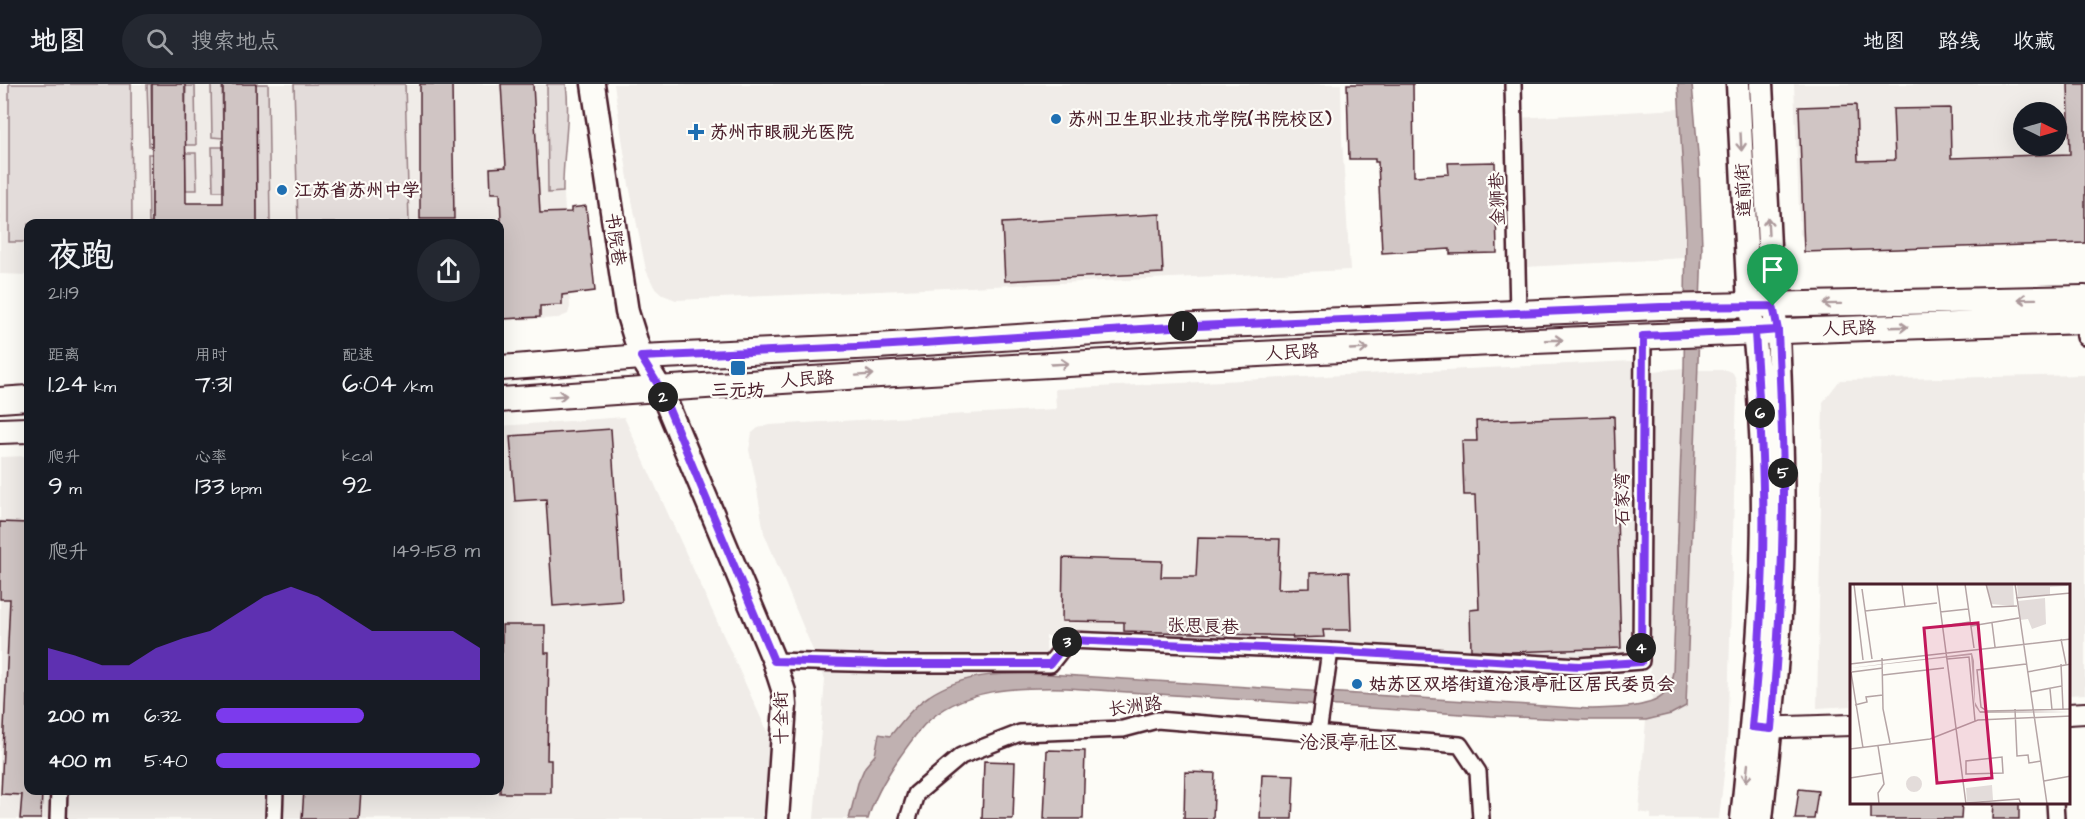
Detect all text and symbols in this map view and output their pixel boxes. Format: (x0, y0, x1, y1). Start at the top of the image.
search box (122, 14, 542, 68)
text: 地图 (30, 22, 86, 61)
icon: search (143, 25, 176, 58)
text: 搜索地点 (191, 26, 279, 57)
text: 地图 (1863, 27, 1905, 56)
text: 路线 (1938, 27, 1980, 56)
text: 收藏 (2013, 27, 2055, 56)
north arrow (2013, 102, 2067, 156)
map controls (2013, 102, 2067, 156)
place label: 苏州卫生职业技术学院(书院校区) (1068, 107, 1332, 132)
marker: 苏州卫生职业技术学院(书院校区) (1049, 112, 1063, 126)
place label: 苏州市眼视光医院 (710, 120, 854, 145)
marker: 苏州市眼视光医院 (687, 123, 705, 141)
one-way arrow (1735, 132, 1746, 152)
street label: 道前街 (1730, 162, 1757, 218)
street label: 金狮巷 (1484, 172, 1511, 226)
place label: 江苏省苏州中学 (294, 178, 420, 203)
marker: 江苏省苏州中学 (275, 183, 289, 197)
street label: 书院巷 (599, 211, 632, 268)
one-way arrow (1763, 217, 1774, 237)
text: 夜跑 (48, 233, 114, 279)
button: share (417, 239, 480, 302)
pin (1747, 244, 1798, 306)
icon: arrive (1756, 253, 1789, 286)
text: 21:19 (48, 279, 79, 307)
one-way arrow (2017, 294, 2037, 305)
one-way arrow (1822, 298, 1842, 310)
pin: 1 (1168, 311, 1198, 341)
text: 1 (1182, 315, 1184, 337)
street label: 人民路 (1822, 315, 1876, 342)
one-way arrow (1888, 321, 1908, 332)
one-way arrow (1544, 335, 1564, 346)
street label: 人民路 (1264, 339, 1320, 366)
one-way arrow (1349, 343, 1369, 354)
text: 距离 (48, 344, 80, 366)
text: 用时 (195, 344, 227, 366)
text: 配速 (342, 344, 374, 366)
one-way arrow (1049, 358, 1069, 369)
marker: 三元坊 (729, 359, 747, 377)
street label: 人民路 (779, 365, 835, 394)
text: 1.24 (48, 366, 88, 402)
text: 7:31 (195, 366, 232, 402)
text: 6:04 (342, 366, 397, 402)
one-way arrow (854, 369, 874, 380)
text: km (88, 376, 116, 398)
text: /km (397, 376, 433, 398)
place label: 三元坊 (711, 378, 765, 403)
pin: 2 (648, 382, 678, 412)
text: 2 (658, 386, 668, 408)
one-way arrow (547, 390, 567, 401)
pin: 6 (1745, 398, 1775, 428)
text: 6 (1755, 402, 1765, 424)
text: kcal (342, 445, 373, 467)
text: 爬升 (48, 446, 80, 468)
text: 心率 (195, 446, 227, 468)
pin: 5 (1768, 458, 1798, 488)
text: 5 (1777, 462, 1789, 484)
text: 92 (342, 467, 372, 503)
text: 9 (48, 468, 63, 504)
text: 133 (195, 468, 225, 504)
street label: 石家湾 (1610, 472, 1635, 526)
text: m (63, 478, 82, 500)
text: bpm (225, 478, 262, 500)
text: 149–158 m (393, 537, 480, 565)
text: 爬升 (48, 538, 88, 566)
inset map (1850, 584, 2070, 804)
street label: 张思良巷 (1167, 613, 1239, 640)
pin: 3 (1052, 627, 1082, 657)
text: 3 (1063, 631, 1071, 653)
pin: 4 (1626, 633, 1656, 663)
text: 4 (1636, 637, 1646, 659)
place label: 姑苏区双塔街道沧浪亭社区居民委员会 (1369, 672, 1675, 697)
marker: 姑苏区双塔街道沧浪亭社区居民委员会 (1350, 677, 1364, 691)
street label: 十全街 (769, 691, 794, 745)
street label: 长洲路 (1107, 691, 1163, 722)
text: 200 m (48, 702, 108, 730)
text: 6:32 (144, 702, 182, 730)
district label: 沧浪亭社区 (1299, 729, 1399, 757)
text: 400 m (48, 747, 110, 775)
text: 5:40 (144, 747, 188, 775)
one-way arrow (1741, 763, 1752, 783)

